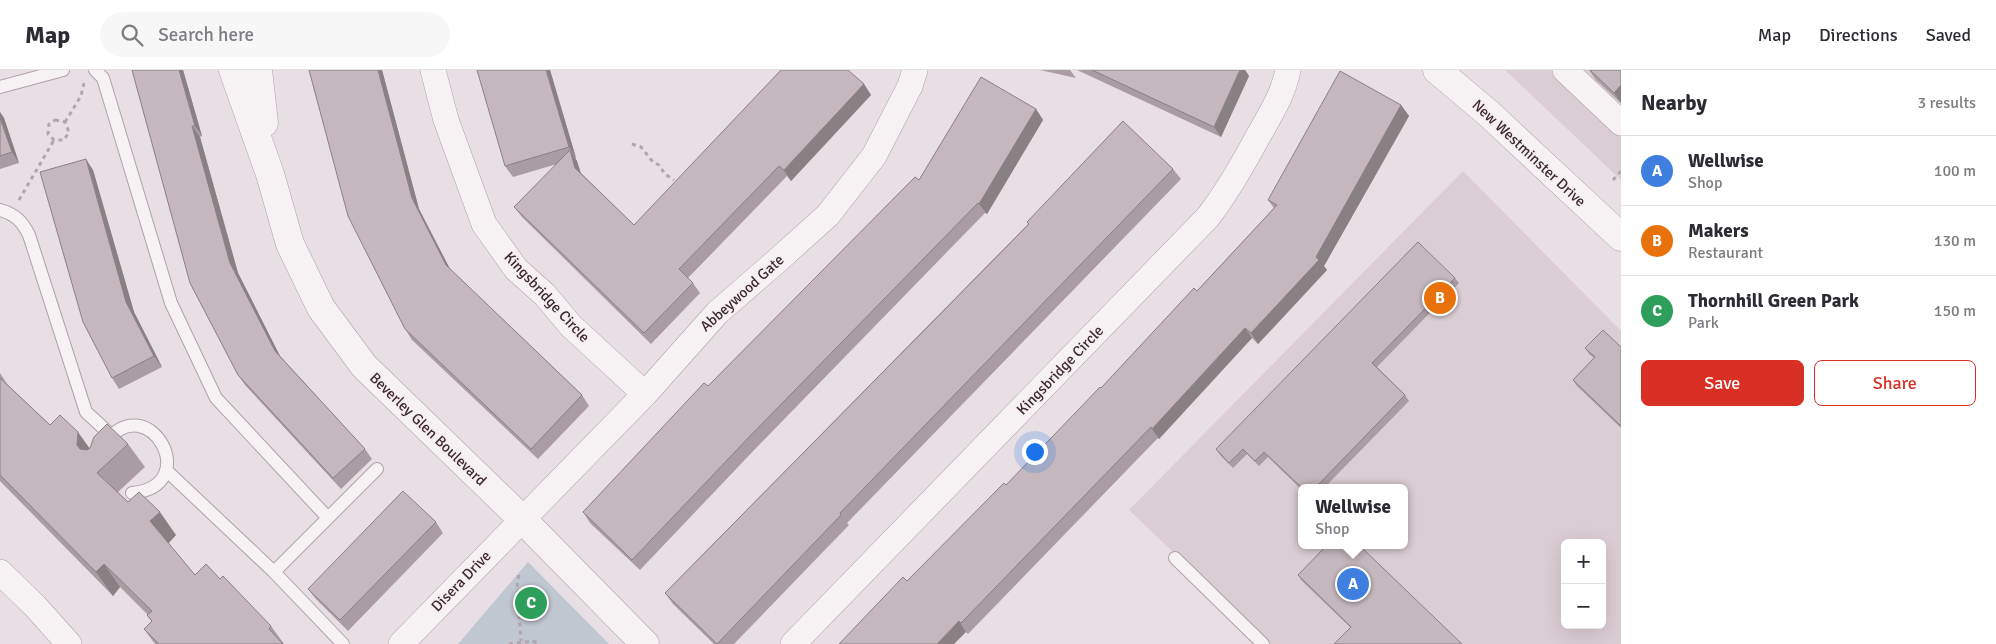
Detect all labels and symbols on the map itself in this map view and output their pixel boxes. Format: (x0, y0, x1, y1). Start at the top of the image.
street label: New Westminster Drive (1468, 96, 1590, 210)
street label: Kingsbridge Circle (500, 248, 594, 346)
street label: Abbeywood Gate (696, 251, 788, 335)
pin: B (1424, 279, 1456, 317)
street label: Kingsbridge Circle (1013, 322, 1107, 418)
street label: Beverley Glen Boulevard (366, 369, 490, 489)
your location (1022, 439, 1048, 465)
street label: Disera Drive (428, 547, 494, 615)
pin: A (1337, 565, 1369, 603)
pin: C (515, 584, 547, 622)

